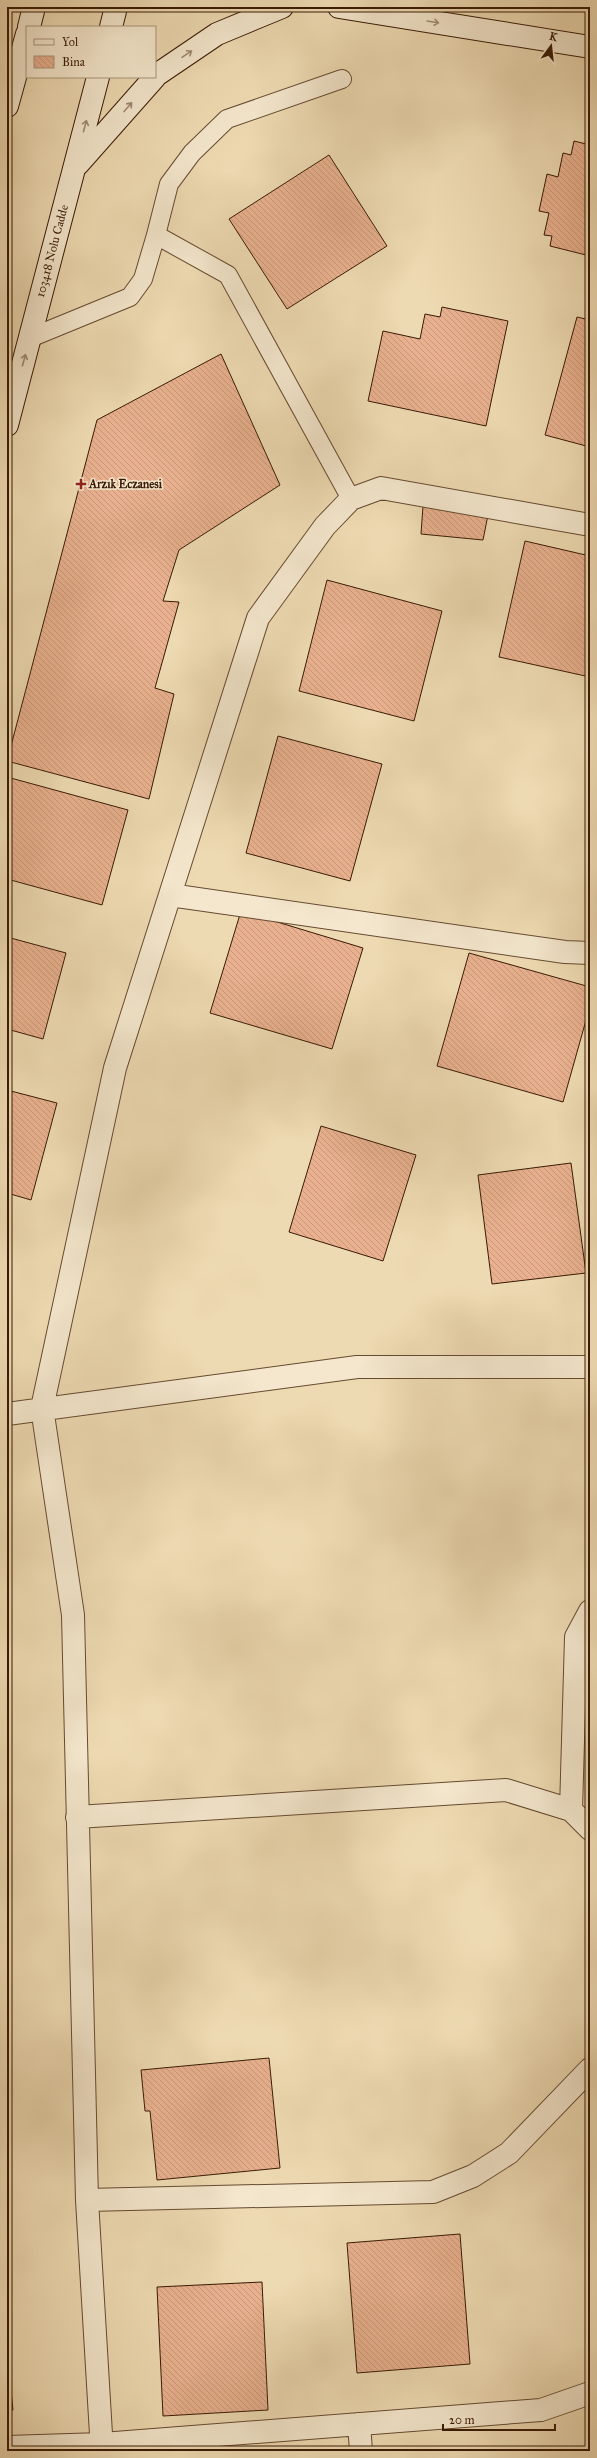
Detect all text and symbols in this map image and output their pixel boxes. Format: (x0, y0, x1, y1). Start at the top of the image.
one-way arrow (426, 18, 439, 26)
legend (26, 26, 156, 78)
north arrow (531, 26, 571, 66)
text: K (548, 30, 560, 44)
text: Yol (62, 35, 79, 49)
one-way arrow (181, 50, 192, 58)
text: Bina (62, 55, 86, 69)
one-way arrow (123, 102, 133, 112)
one-way arrow (82, 120, 89, 133)
street label: 103418 Nolu Cadde (33, 203, 71, 299)
one-way arrow (21, 354, 28, 367)
place label: Arzık Eczanesi (88, 477, 163, 491)
marker: Arzık Eczanesi (76, 479, 86, 489)
scale bar (443, 2406, 555, 2432)
text: 20 m (449, 2413, 475, 2427)

